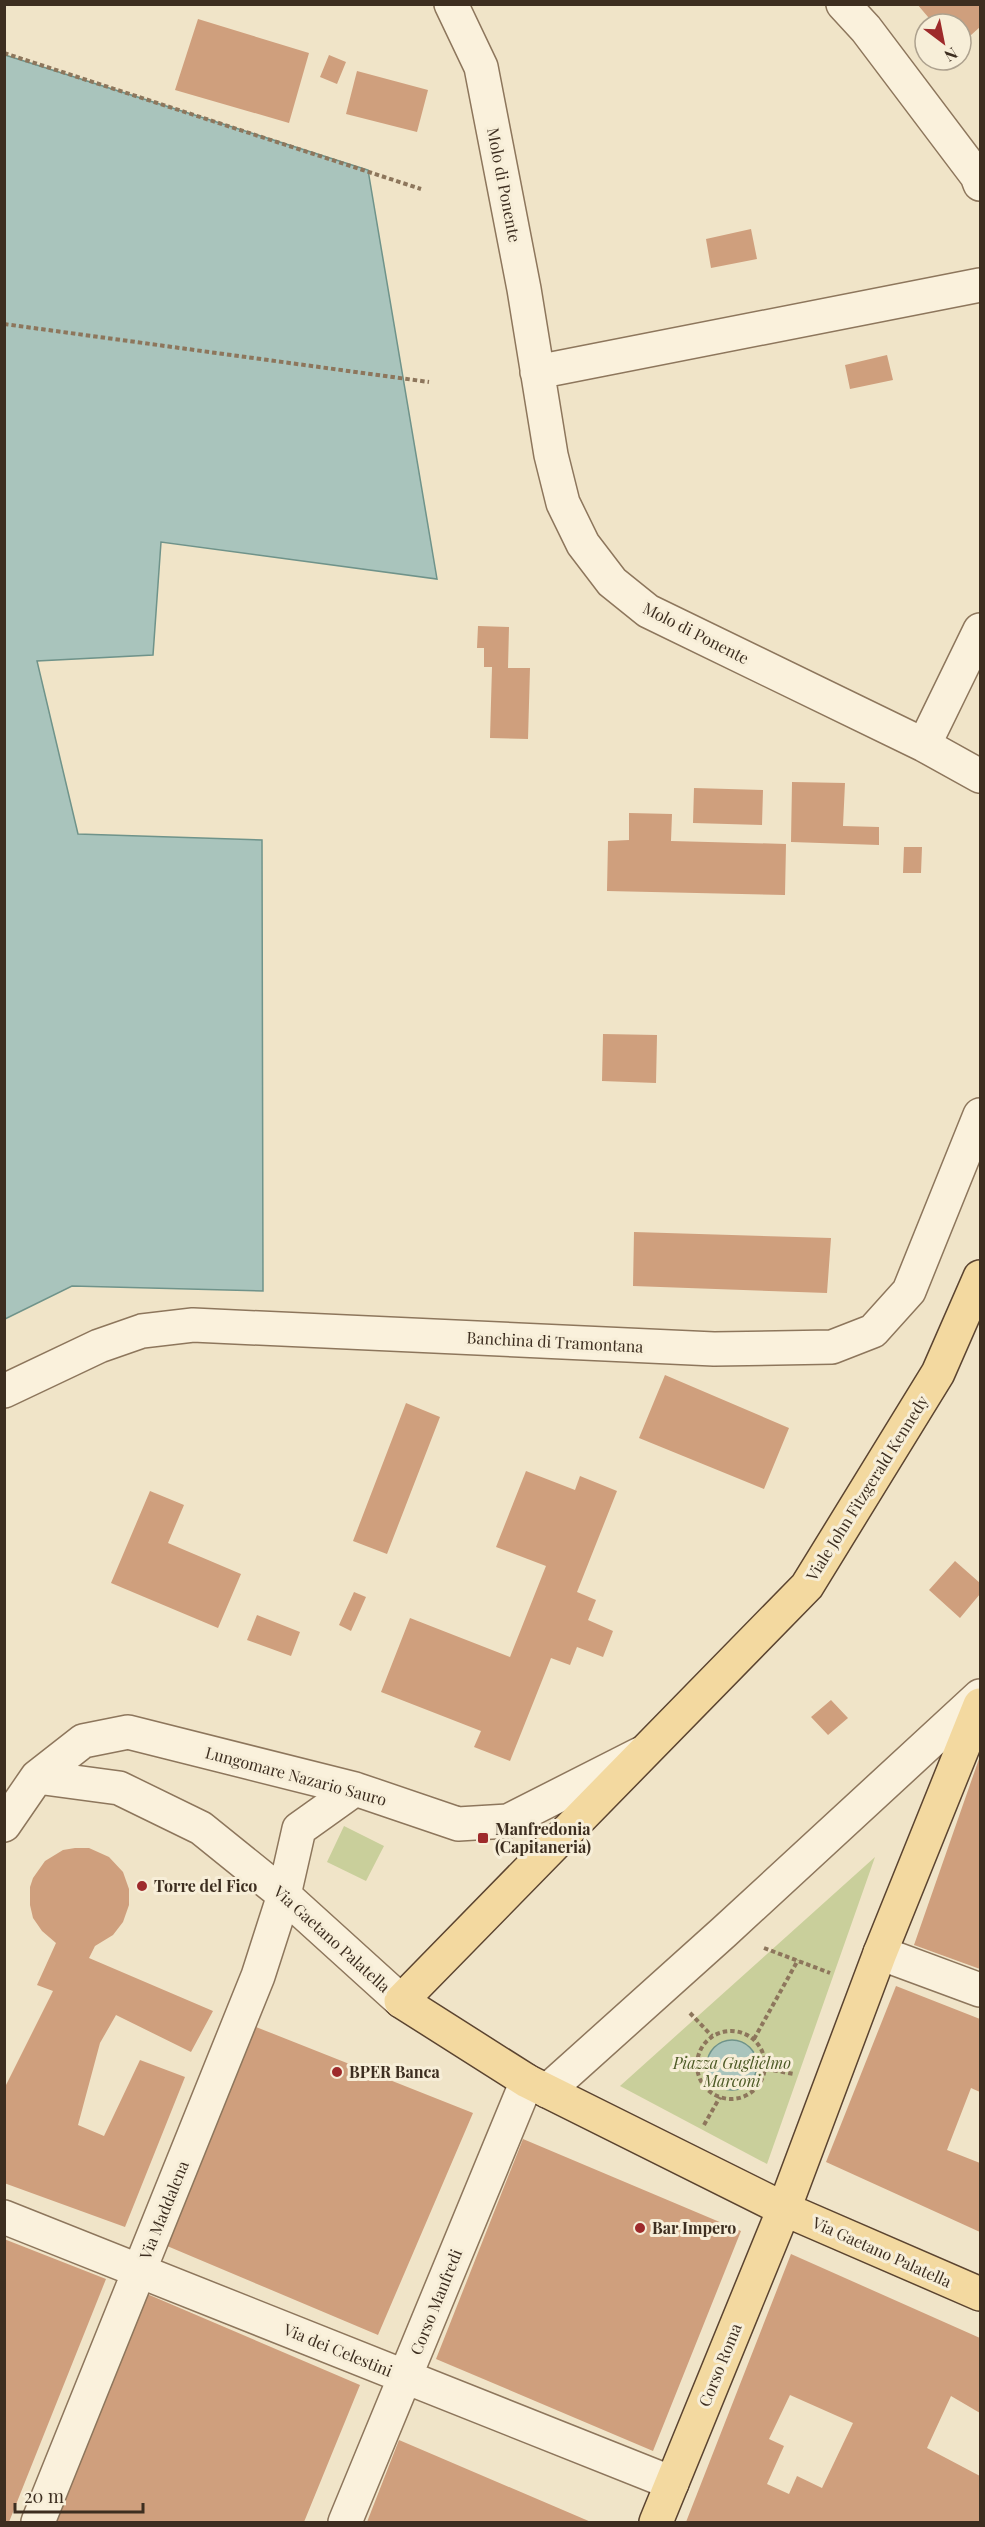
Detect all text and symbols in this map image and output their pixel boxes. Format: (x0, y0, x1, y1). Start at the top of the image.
north arrow (913, 12, 973, 72)
text: N (940, 43, 962, 67)
street label: Molo di Ponente (483, 126, 526, 244)
street label: Molo di Ponente (640, 597, 753, 668)
street label: Banchina di Tramontana (466, 1326, 644, 1357)
street label: Viale John Fitzgerald Kennedy (800, 1391, 932, 1585)
street label: Lungomare Nazario Sauro (203, 1741, 389, 1810)
place label: Manfredonia (Capitaneria) (495, 1818, 591, 1857)
marker: Manfredonia (Capitaneria) (476, 1831, 490, 1845)
place label: Torre del Fico (154, 1875, 257, 1896)
marker: Torre del Fico (135, 1879, 149, 1893)
street label: Via Gaetano Palatella (269, 1880, 395, 1997)
park label: Piazza Guglielmo Marconi (672, 2052, 791, 2091)
place label: BPER Banca (349, 2061, 440, 2082)
marker: BPER Banca (330, 2065, 344, 2079)
street label: Via Maddalena (134, 2157, 193, 2263)
street label: Via Gaetano Palatella (809, 2211, 955, 2292)
place label: Bar Impero (652, 2217, 736, 2238)
marker: Bar Impero (633, 2221, 647, 2235)
street label: Corso Manfredi (405, 2246, 466, 2358)
street label: Via dei Celestini (280, 2318, 396, 2381)
street label: Corso Roma (693, 2320, 746, 2410)
scale bar (15, 2476, 142, 2514)
text: 20 m (24, 2484, 64, 2508)

